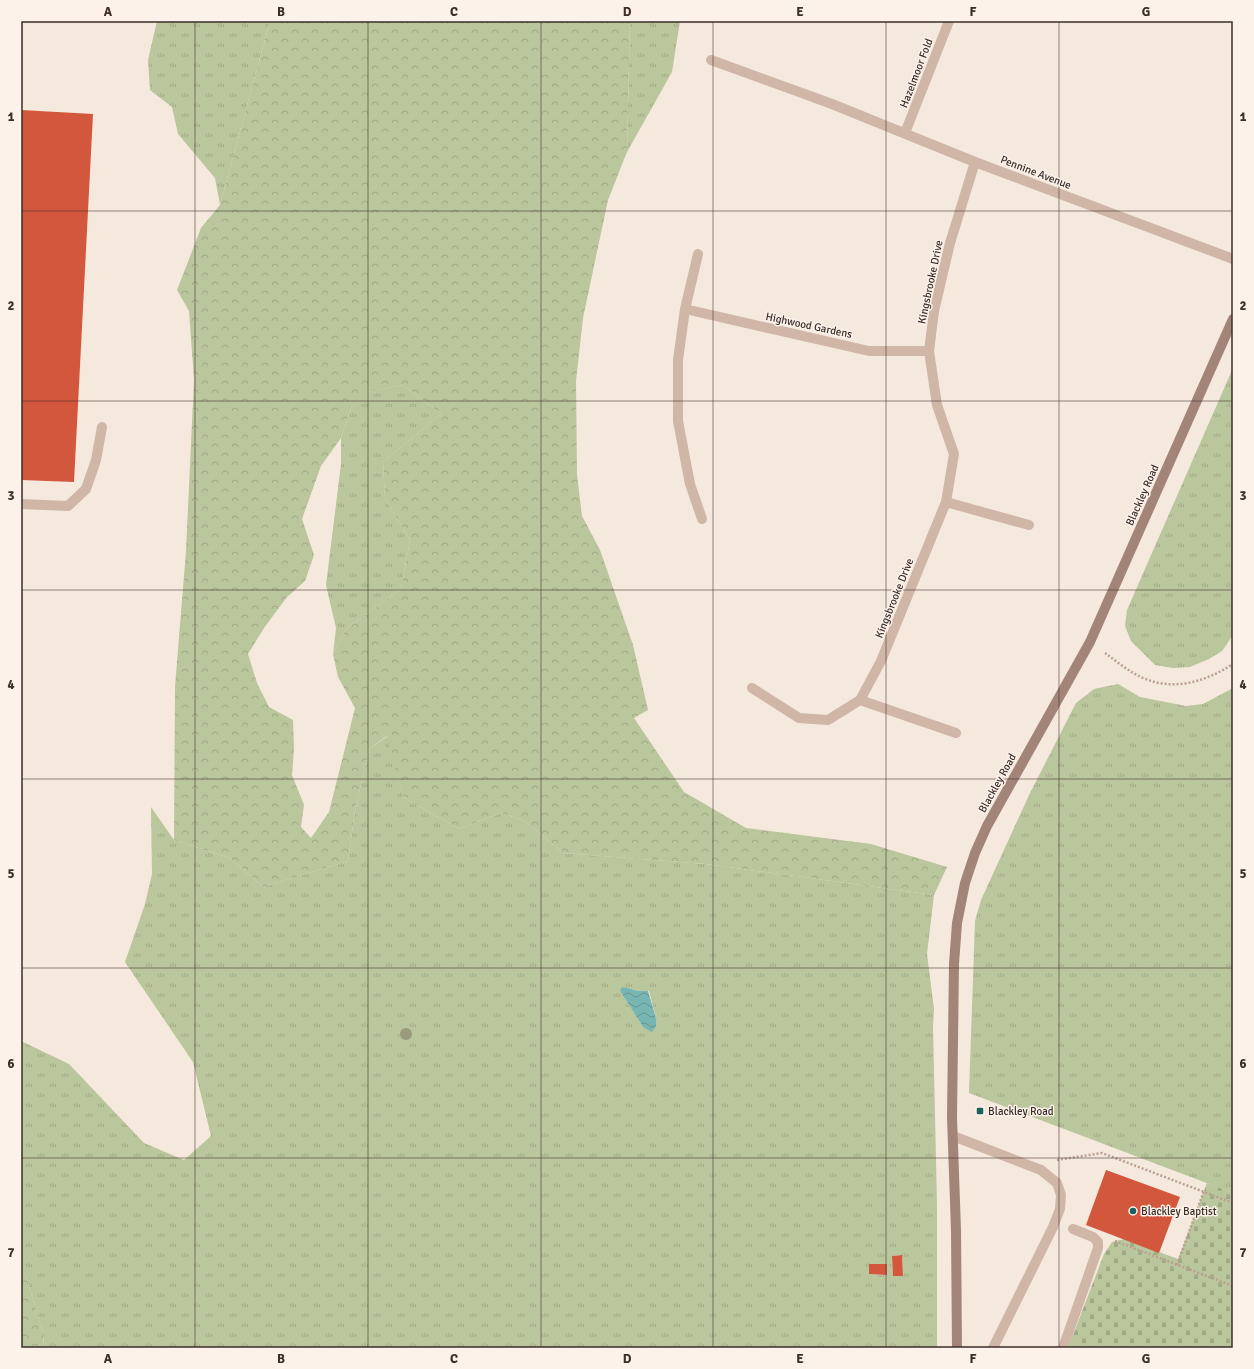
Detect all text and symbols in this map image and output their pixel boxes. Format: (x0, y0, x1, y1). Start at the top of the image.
text: A (104, 4, 113, 20)
text: B (277, 4, 285, 20)
text: C (450, 4, 458, 20)
text: D (623, 4, 632, 20)
text: E (796, 4, 804, 20)
text: F (970, 4, 977, 20)
text: G (1142, 4, 1150, 20)
street label: Hazelmoor Fold (897, 36, 936, 110)
text: 1 (7, 109, 15, 125)
text: 1 (1239, 109, 1247, 125)
street label: Pennine Avenue (999, 153, 1073, 192)
street label: Kingsbrooke Drive (915, 239, 946, 325)
text: 2 (7, 298, 15, 314)
text: 2 (1239, 298, 1247, 314)
street label: Highwood Gardens (764, 310, 854, 341)
street label: Blackley Road (1123, 462, 1162, 528)
text: 3 (7, 488, 15, 504)
text: 3 (1239, 488, 1247, 504)
street label: Kingsbrooke Drive (873, 556, 916, 640)
text: 4 (7, 677, 15, 693)
text: 4 (1239, 677, 1247, 693)
street label: Blackley Road (976, 751, 1019, 815)
text: 5 (7, 866, 15, 882)
text: 5 (1239, 866, 1247, 882)
text: 6 (7, 1056, 15, 1072)
text: 6 (1239, 1056, 1247, 1072)
place label: Blackley Road (988, 1105, 1054, 1118)
marker: Blackley Road (975, 1106, 985, 1116)
place label: Blackley Baptist (1141, 1205, 1217, 1218)
marker: Blackley Baptist (1128, 1206, 1138, 1216)
text: 7 (7, 1245, 15, 1261)
text: 7 (1239, 1245, 1247, 1261)
text: A (104, 1351, 113, 1367)
text: B (277, 1351, 285, 1367)
text: C (450, 1351, 458, 1367)
text: D (623, 1351, 632, 1367)
text: E (796, 1351, 804, 1367)
text: F (970, 1351, 977, 1367)
text: G (1142, 1351, 1150, 1367)

